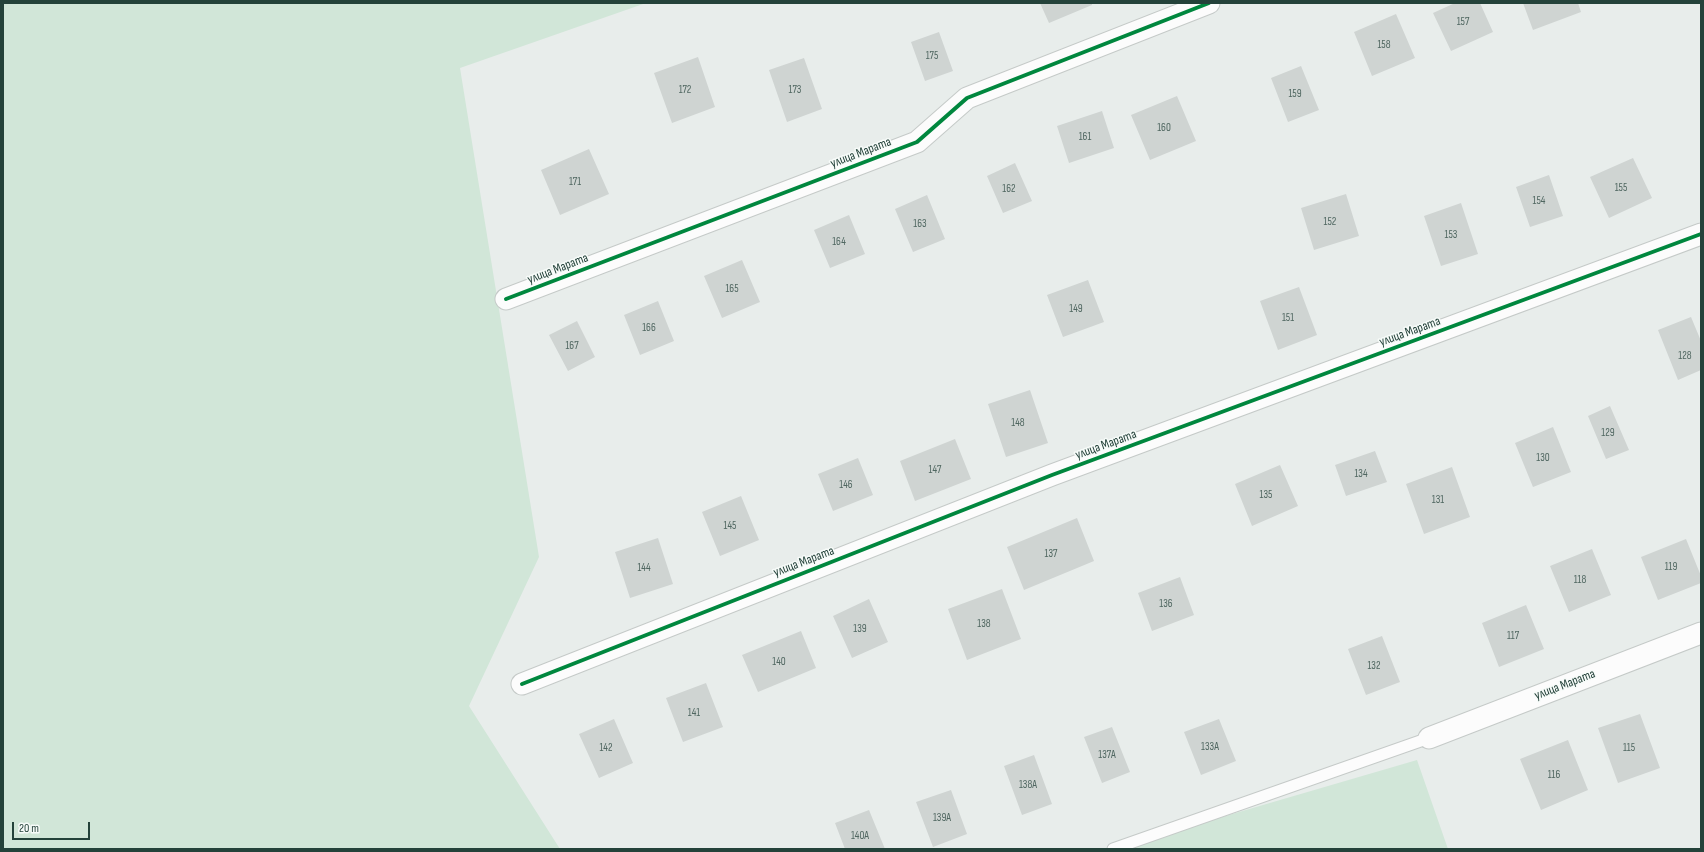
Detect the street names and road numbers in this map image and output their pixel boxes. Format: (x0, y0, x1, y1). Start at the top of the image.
street label: улица Марата (828, 134, 894, 172)
street label: улица Марата (525, 250, 591, 288)
street label: улица Марата (1377, 314, 1443, 350)
street label: улица Марата (1073, 427, 1139, 463)
street label: улица Марата (771, 543, 837, 581)
street label: улица Марата (1532, 666, 1598, 704)

